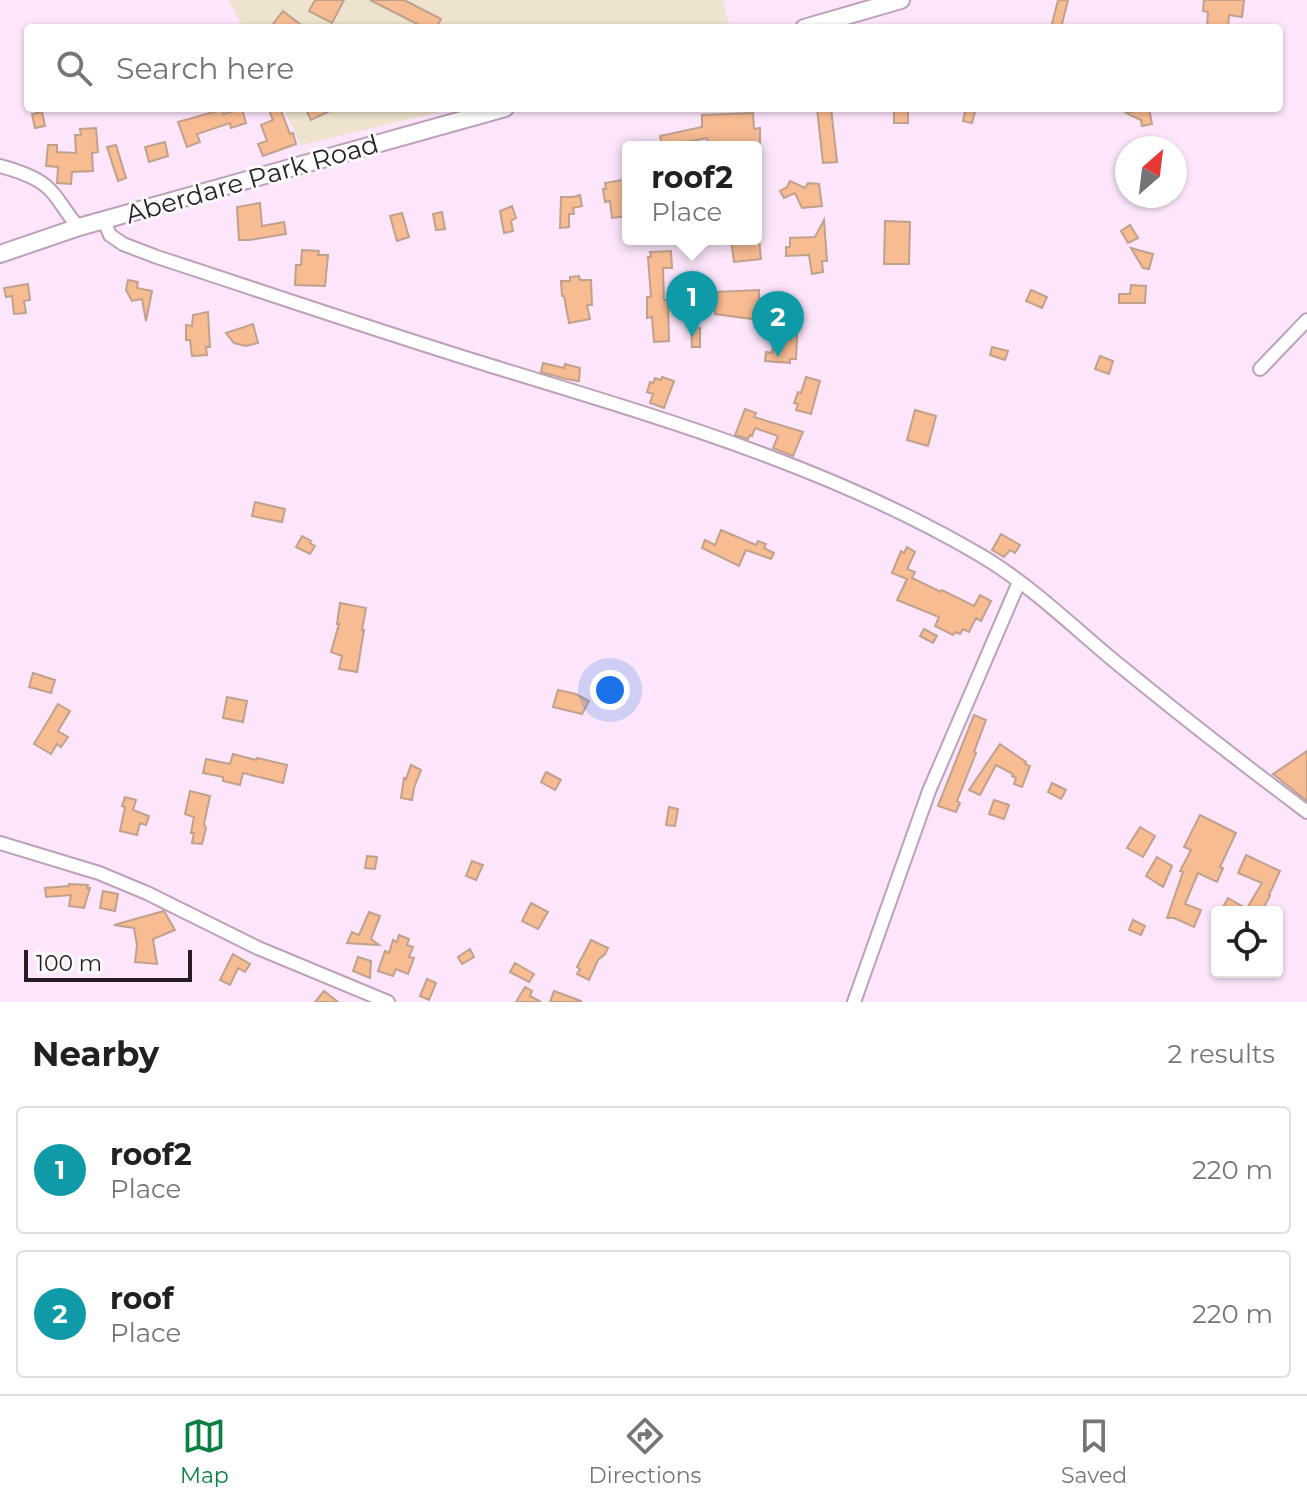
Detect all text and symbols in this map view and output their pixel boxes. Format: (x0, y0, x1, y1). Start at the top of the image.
search box (24, 24, 1283, 112)
icon: search (52, 46, 96, 90)
text: Search here (116, 50, 294, 87)
street label: Aberdare Park Road (122, 128, 382, 230)
north arrow (1115, 136, 1187, 208)
popup (622, 141, 762, 245)
text: roof2 (651, 159, 733, 196)
text: Place (651, 196, 722, 228)
pin: 1 (666, 271, 718, 337)
pin: 2 (752, 291, 804, 357)
your location (590, 670, 630, 710)
map controls (1211, 906, 1283, 978)
button: locate (1211, 906, 1283, 978)
scale bar (24, 946, 192, 982)
text: 100 m (36, 950, 102, 977)
text: Nearby (32, 1033, 159, 1075)
text: 2 results (1167, 1038, 1275, 1070)
text: roof2 (110, 1136, 192, 1173)
text: 1 (55, 1154, 65, 1186)
text: 220 m (1192, 1154, 1273, 1186)
text: Place (110, 1173, 181, 1205)
text: roof (110, 1280, 174, 1317)
text: 2 (52, 1298, 68, 1330)
text: 220 m (1192, 1298, 1273, 1330)
text: Place (110, 1317, 181, 1349)
tab: Map (180, 1414, 229, 1489)
tab: Directions (589, 1414, 701, 1489)
tab: Saved (1061, 1414, 1127, 1489)

